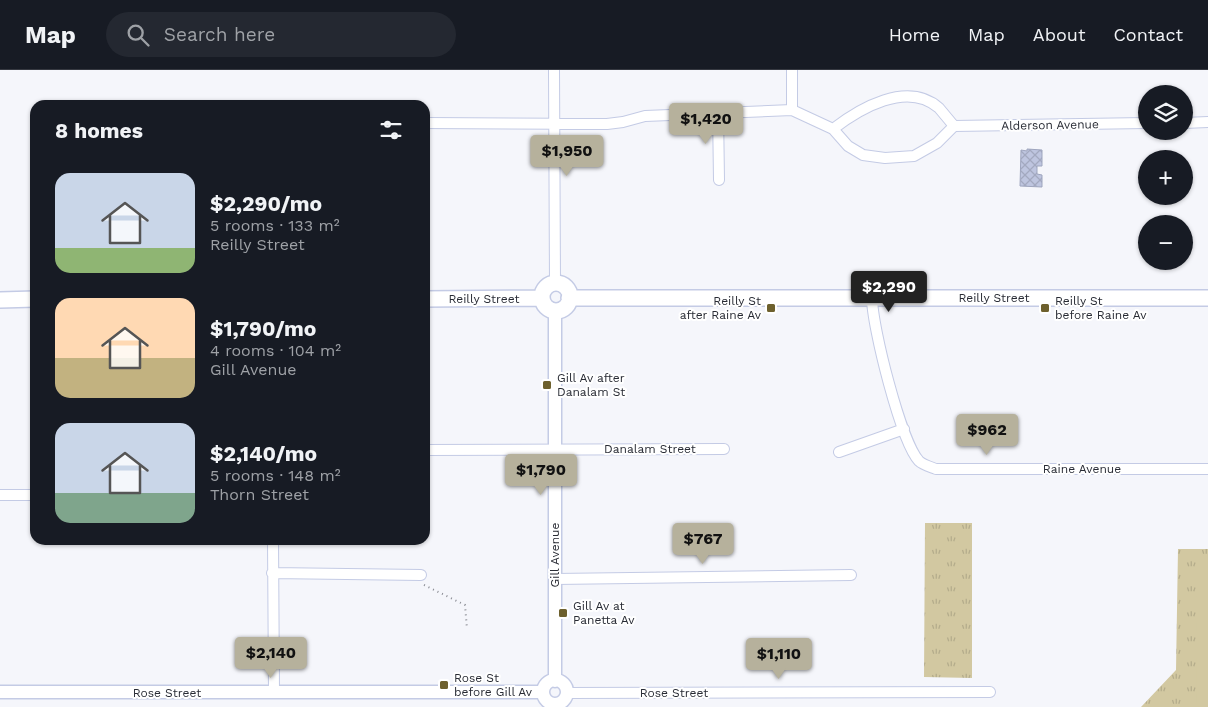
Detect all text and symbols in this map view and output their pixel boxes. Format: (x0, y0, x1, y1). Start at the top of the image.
search box (106, 12, 456, 57)
text: Map (25, 21, 76, 49)
icon: search (124, 21, 152, 49)
text: Search here (164, 23, 275, 46)
text: Home (889, 24, 940, 45)
text: Map (968, 24, 1005, 45)
text: About (1033, 24, 1085, 45)
text: Contact (1113, 24, 1183, 45)
map controls (1138, 85, 1193, 270)
button: layers (1138, 85, 1193, 140)
pin: $1,420 (665, 102, 747, 145)
text: $1,420 (680, 109, 732, 128)
icon: filters (377, 116, 405, 144)
street label: Alderson Avenue (1001, 117, 1099, 133)
text: 8 homes (55, 118, 143, 143)
pin: $1,950 (526, 134, 608, 177)
text: $1,950 (541, 141, 593, 160)
button: + (1138, 150, 1193, 205)
text: $2,290/mo (210, 191, 322, 216)
icon: home (95, 193, 155, 253)
button: − (1138, 215, 1193, 270)
text: 5 rooms · 133 m² (210, 216, 340, 235)
text: Reilly Street (210, 235, 305, 254)
pin: $2,290 (848, 270, 930, 313)
text: $2,290 (862, 277, 916, 296)
street label: Reilly Street (958, 291, 1030, 305)
street label: Reilly Street (448, 292, 520, 306)
place label: Reilly St after Raine Av (680, 294, 762, 322)
place label: Reilly St before Raine Av (1055, 294, 1147, 322)
marker: Reilly St after Raine Av (765, 302, 777, 314)
marker: Reilly St before Raine Av (1039, 302, 1051, 314)
text: $1,790/mo (210, 316, 316, 341)
icon: home (95, 318, 155, 378)
text: 4 rooms · 104 m² (210, 341, 341, 360)
text: Gill Avenue (210, 360, 296, 379)
place label: Gill Av after Danalam St (557, 371, 625, 399)
marker: Gill Av after Danalam St (541, 379, 553, 391)
pin: $962 (957, 414, 1017, 456)
text: $962 (967, 420, 1007, 439)
text: $2,140/mo (210, 441, 317, 466)
street label: Danalam Street (604, 442, 696, 456)
icon: home (95, 443, 155, 503)
pin: $1,790 (500, 454, 582, 496)
text: $1,790 (516, 460, 566, 479)
street label: Raine Avenue (1043, 462, 1121, 476)
text: 5 rooms · 148 m² (210, 466, 341, 485)
text: Thorn Street (210, 485, 309, 504)
pin: $767 (673, 522, 733, 565)
street label: Gill Avenue (548, 523, 562, 587)
text: $767 (684, 529, 722, 548)
place label: Gill Av at Panetta Av (573, 599, 635, 627)
marker: Gill Av at Panetta Av (557, 607, 569, 619)
pin: $2,140 (230, 636, 312, 679)
pin: $1,110 (738, 638, 820, 680)
text: $2,140 (246, 643, 296, 662)
text: $1,110 (757, 644, 801, 663)
place label: Rose St before Gill Av (454, 671, 533, 699)
marker: Rose St before Gill Av (438, 679, 450, 691)
street label: Rose Street (133, 686, 201, 700)
street label: Rose Street (640, 686, 708, 700)

